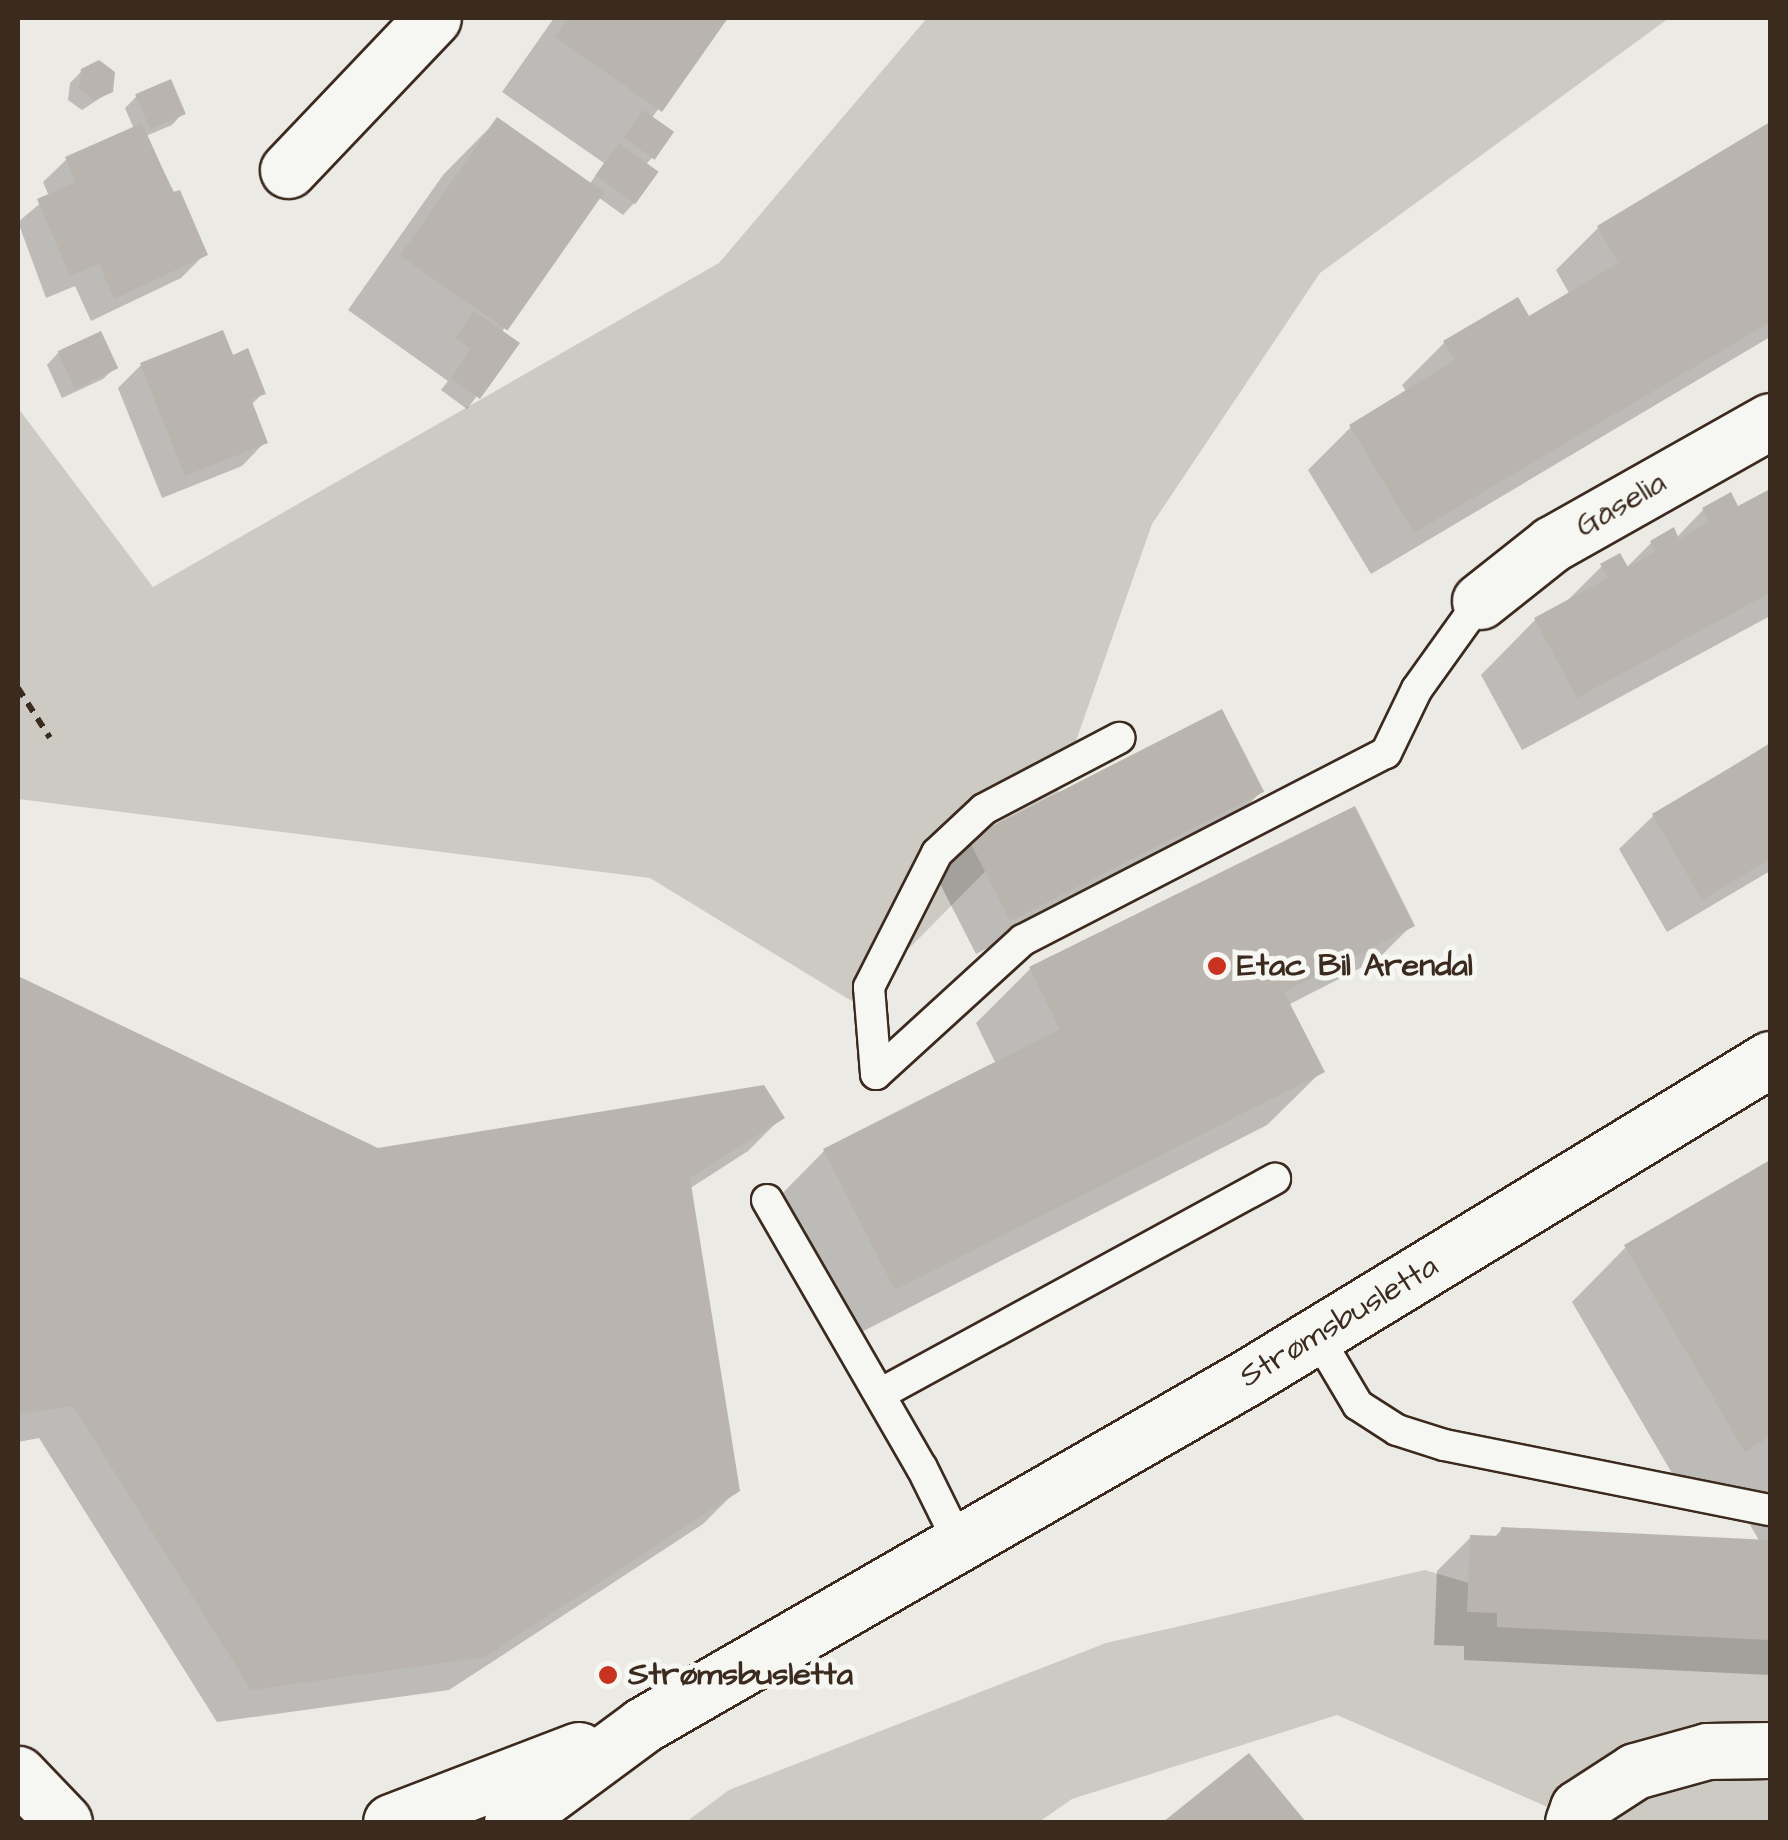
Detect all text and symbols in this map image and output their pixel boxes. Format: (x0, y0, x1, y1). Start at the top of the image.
street label: Gåselia (1569, 464, 1673, 546)
place label: Etac Bil Arendal (1237, 947, 1473, 985)
marker: Etac Bil Arendal (1206, 955, 1228, 977)
street label: Strømsbusletta (1233, 1248, 1445, 1396)
place label: Strømsbusletta (628, 1656, 853, 1694)
marker: Strømsbusletta (597, 1664, 619, 1686)

